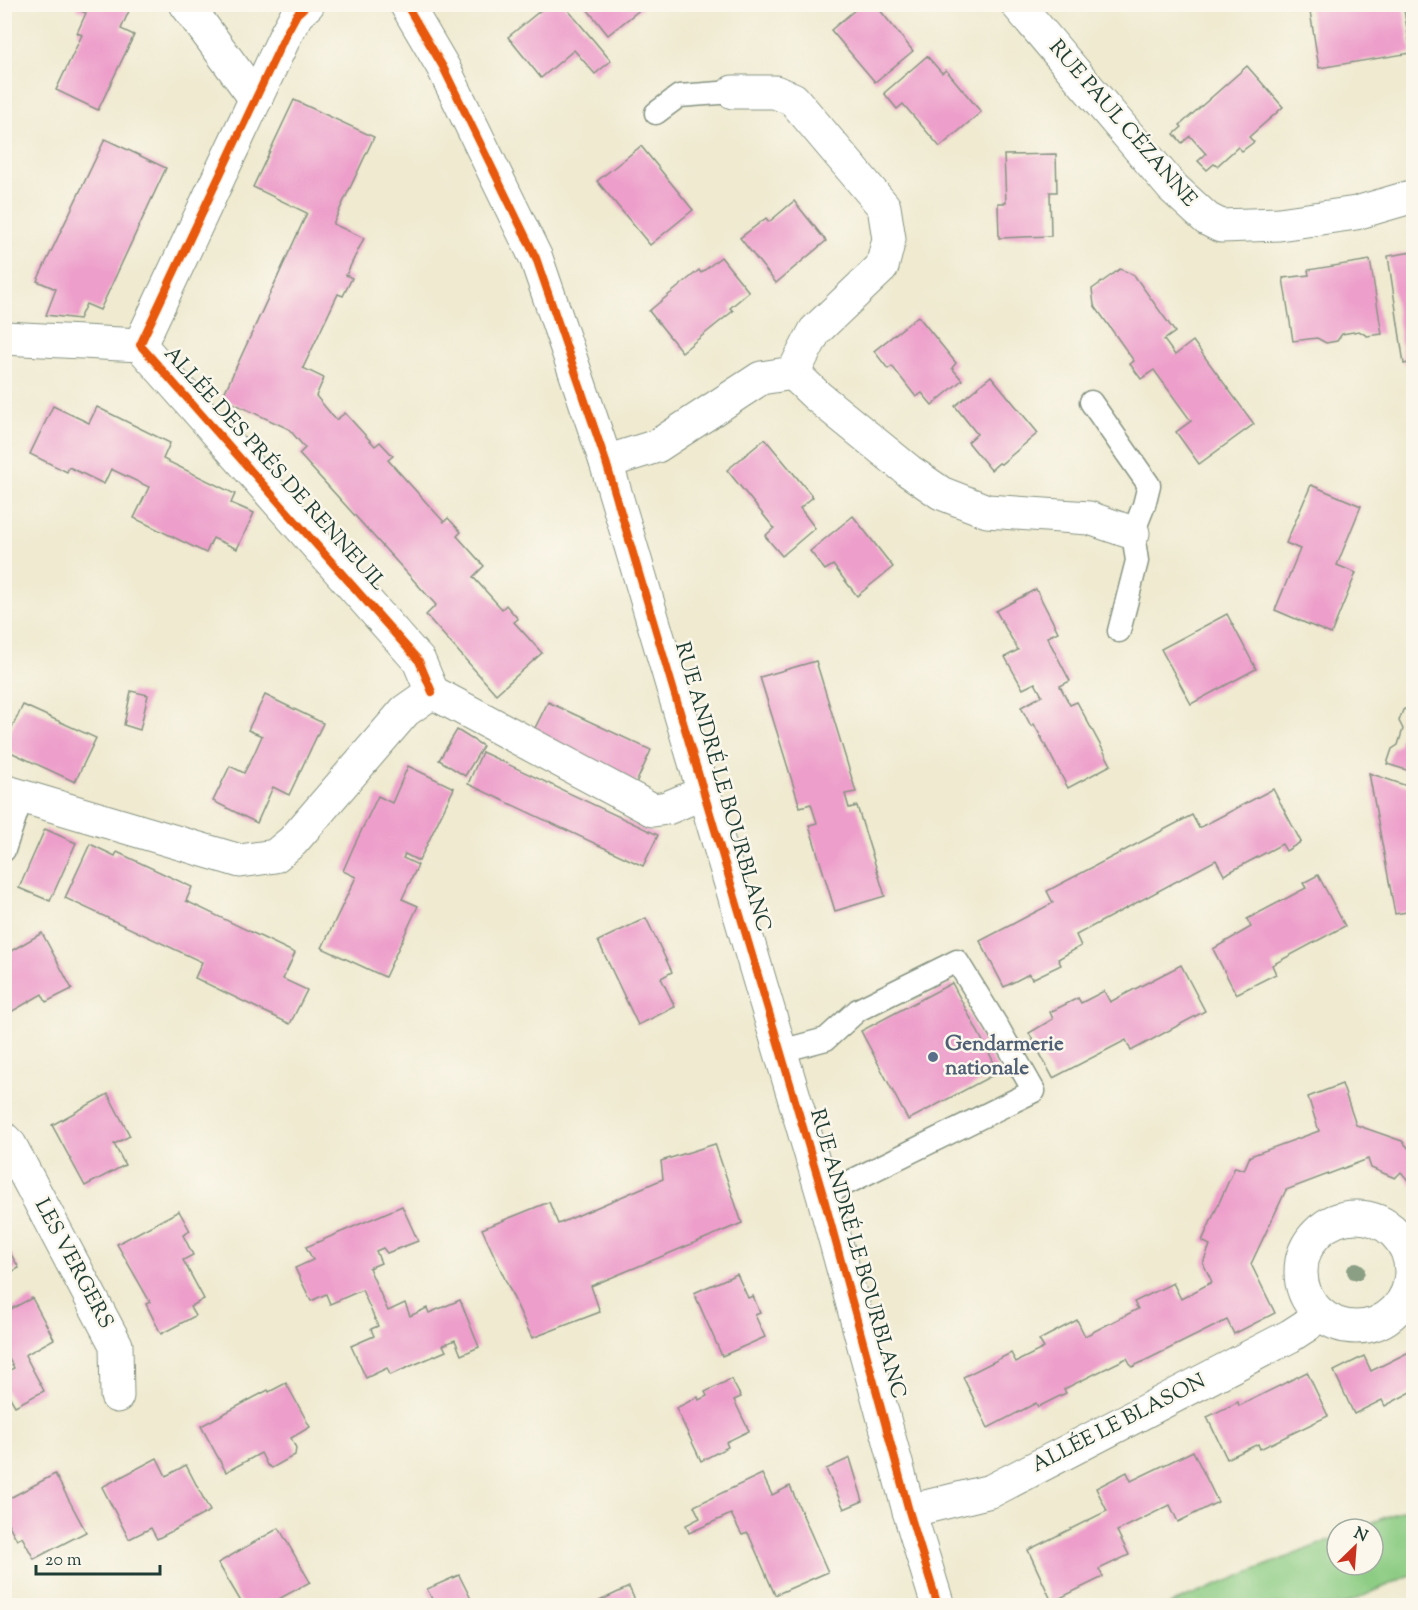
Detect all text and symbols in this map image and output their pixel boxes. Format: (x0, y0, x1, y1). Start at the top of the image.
street label: RUE PAUL CÉZANNE (1041, 34, 1203, 214)
street label: ALLÉE DES PRÉS DE RENNEUIL (156, 340, 392, 598)
street label: RUE ANDRÉ LE BOURBLANC (666, 638, 778, 936)
place label: Gendarmerie nationale (945, 1030, 1064, 1084)
marker: Gendarmerie nationale (926, 1050, 940, 1064)
street label: RUE ANDRÉ LE BOURBLANC (801, 1105, 913, 1403)
street label: LES VERGERS (26, 1194, 120, 1334)
street label: ALLÉE LE BLASON (1027, 1367, 1211, 1481)
north arrow (1325, 1517, 1385, 1577)
text: N (1350, 1523, 1371, 1549)
scale bar (36, 1538, 160, 1576)
text: 20 m (45, 1548, 82, 1574)

